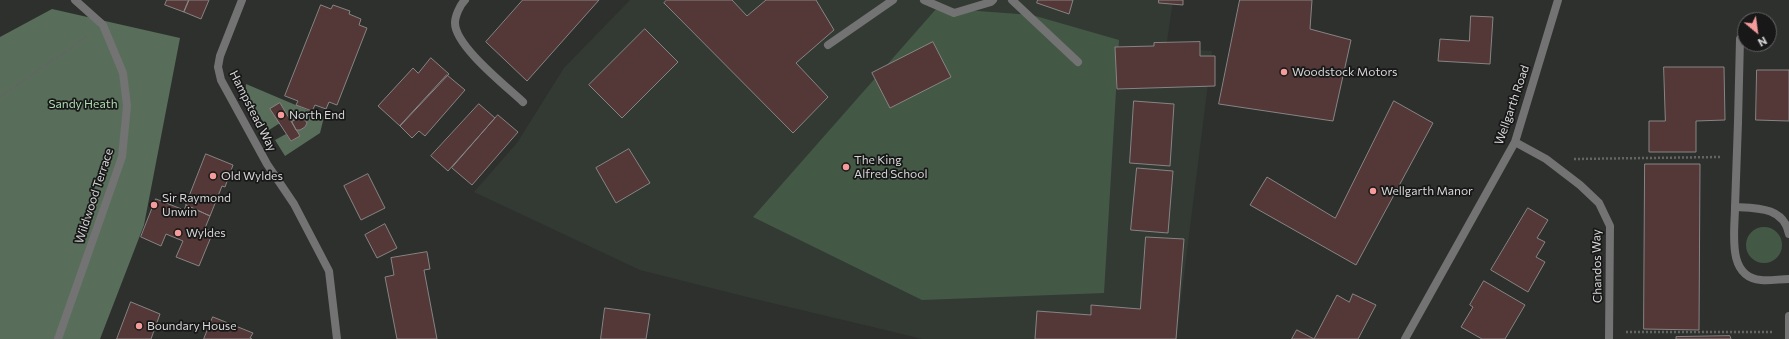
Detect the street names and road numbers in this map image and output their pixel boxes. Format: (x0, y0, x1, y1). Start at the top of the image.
street label: Wellgarth Road (1492, 63, 1532, 147)
street label: Hampstead Way (226, 68, 280, 154)
street label: Wildwood Terrace (72, 147, 116, 245)
street label: Chandos Way (1589, 229, 1605, 303)

